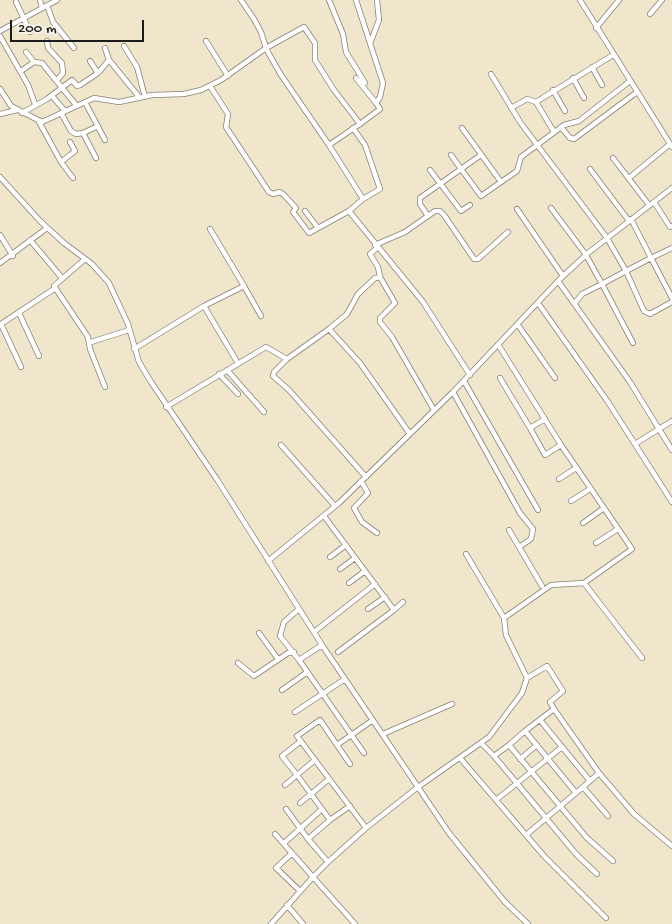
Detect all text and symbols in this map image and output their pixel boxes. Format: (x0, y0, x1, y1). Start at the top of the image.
scale bar (12, 10, 146, 42)
text: 200 m (18, 20, 57, 38)

